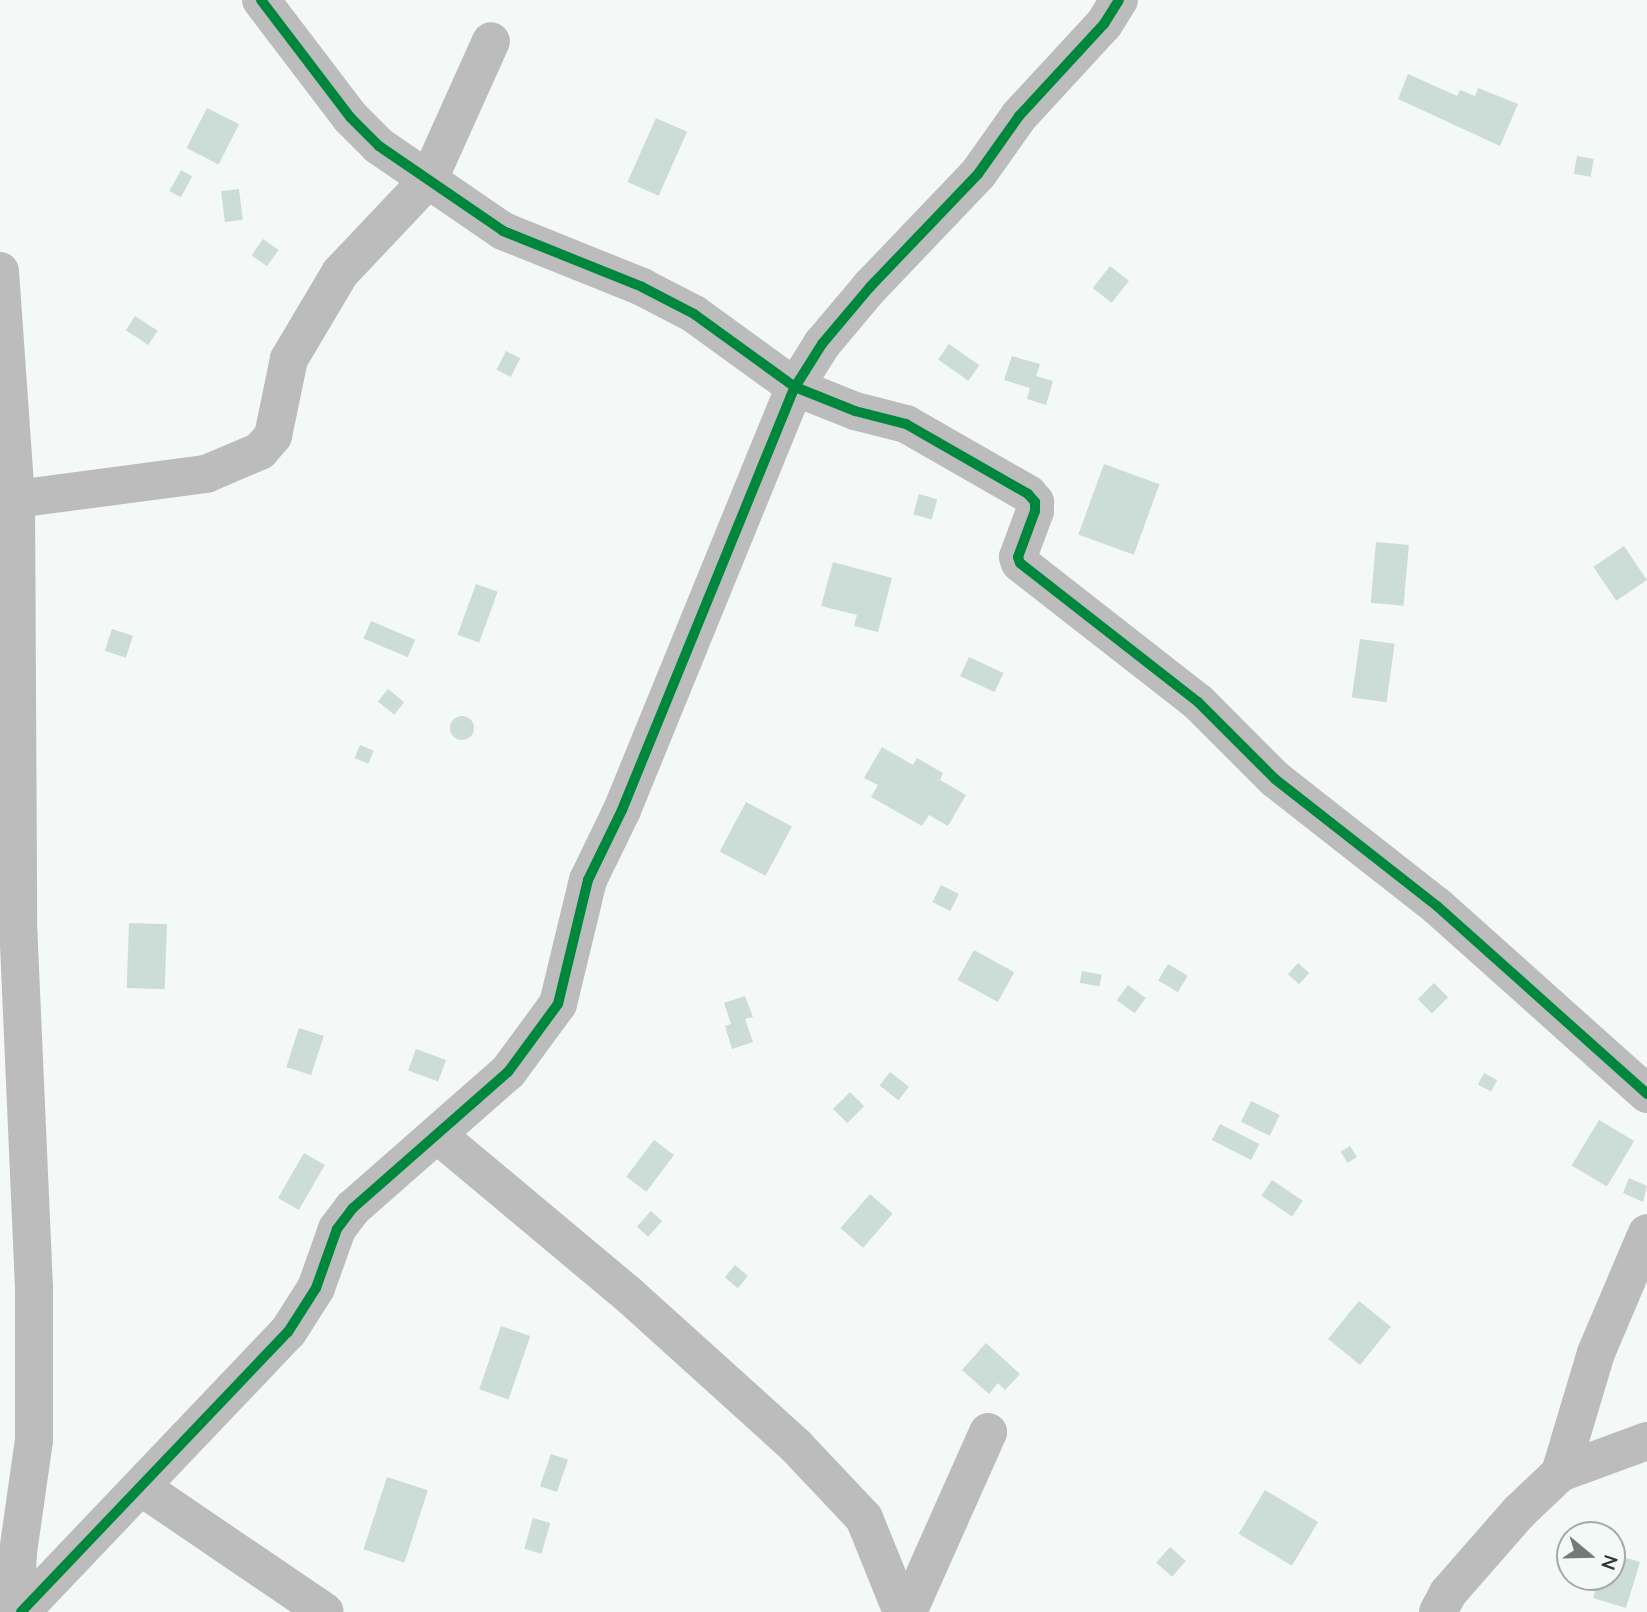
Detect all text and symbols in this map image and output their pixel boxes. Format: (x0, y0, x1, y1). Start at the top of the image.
north arrow (1556, 1521, 1626, 1591)
text: N (1594, 1551, 1624, 1573)

